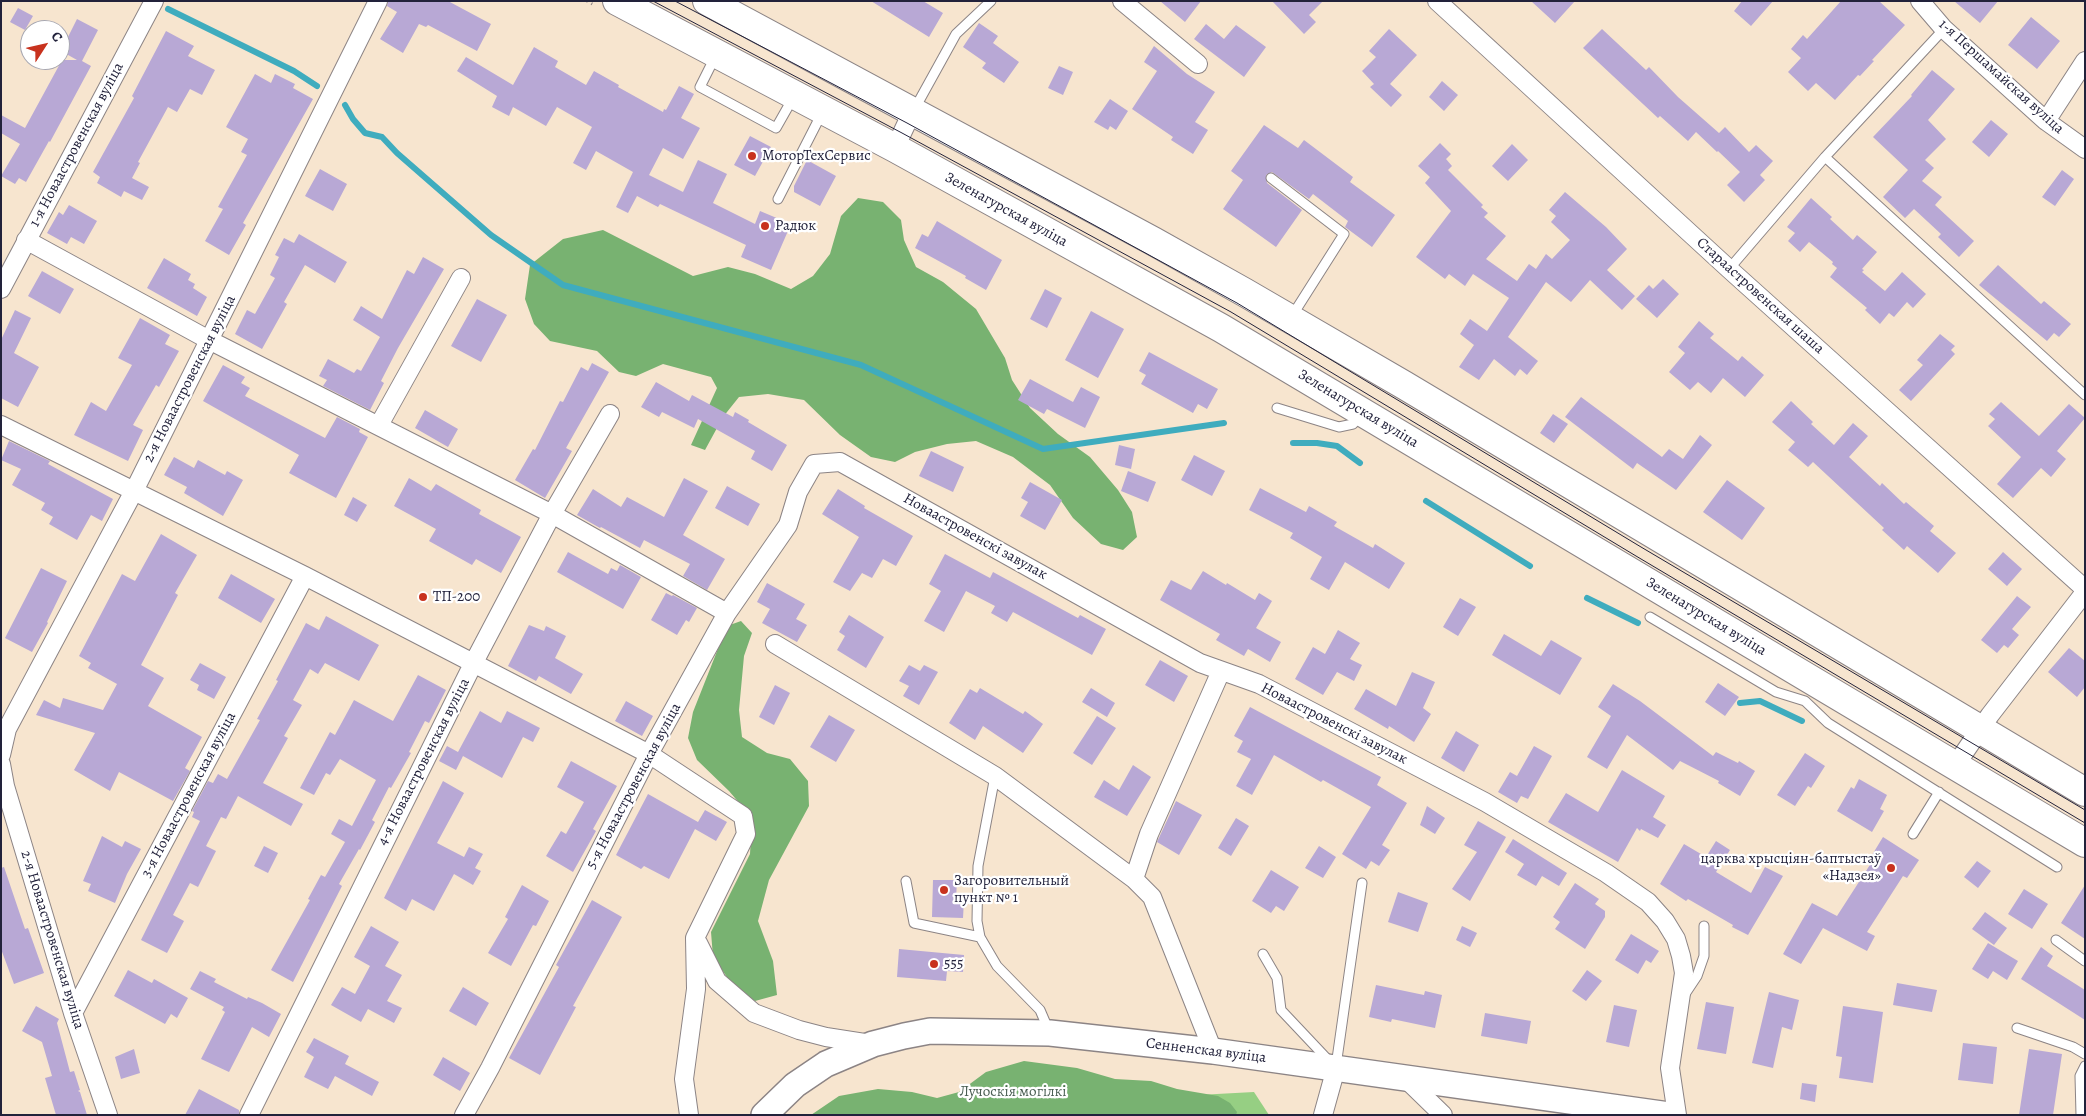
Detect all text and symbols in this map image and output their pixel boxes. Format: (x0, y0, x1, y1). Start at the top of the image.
street label: 1-я Першамайская вуліца (1935, 16, 2067, 138)
north arrow (20, 20, 70, 70)
text: С (47, 28, 67, 46)
street label: 1-я Новаастровенская вуліца (26, 60, 128, 230)
place label: МоторТехСервис (762, 147, 871, 165)
marker: МоторТехСервис (746, 150, 758, 162)
street label: Зеленагурская вуліца (942, 169, 1070, 251)
place label: Радюк (775, 217, 816, 235)
marker: Радюк (759, 220, 771, 232)
street label: Стараастровенская шаша (1692, 234, 1828, 358)
street label: 2-я Новаастровенская вуліца (140, 292, 240, 466)
street label: Зеленагурская вуліца (1294, 366, 1422, 452)
street label: Новаастровенскі завулак (900, 490, 1050, 584)
street label: Зеленагурская вуліца (1642, 574, 1770, 660)
place label: ТП-200 (433, 588, 480, 606)
marker: ТП-200 (417, 591, 429, 603)
street label: 4-я Новаастровенская вуліца (374, 675, 474, 849)
street label: Новаастровенскі завулак (1258, 679, 1410, 769)
street label: 5-я Новаастровенская вуліца (583, 700, 685, 872)
street label: 3-я Новаастровенская вуліца (138, 709, 240, 881)
street label: 2-я Новаастровенская вуліца (16, 849, 88, 1031)
place label: царква хрысціян-баптыстаў «Надзея» (1701, 850, 1881, 885)
marker: царква хрысціян-баптыстаў «Надзея» (1885, 862, 1897, 874)
place label: Загоровительный пункт № 1 (954, 872, 1069, 907)
marker: Загоровительный пункт № 1 (938, 884, 950, 896)
place label: 555 (944, 955, 963, 973)
marker: 555 (928, 958, 940, 970)
street label: Сенненская вуліца (1145, 1035, 1267, 1067)
park label: Лучоскія могілкі (959, 1083, 1067, 1101)

